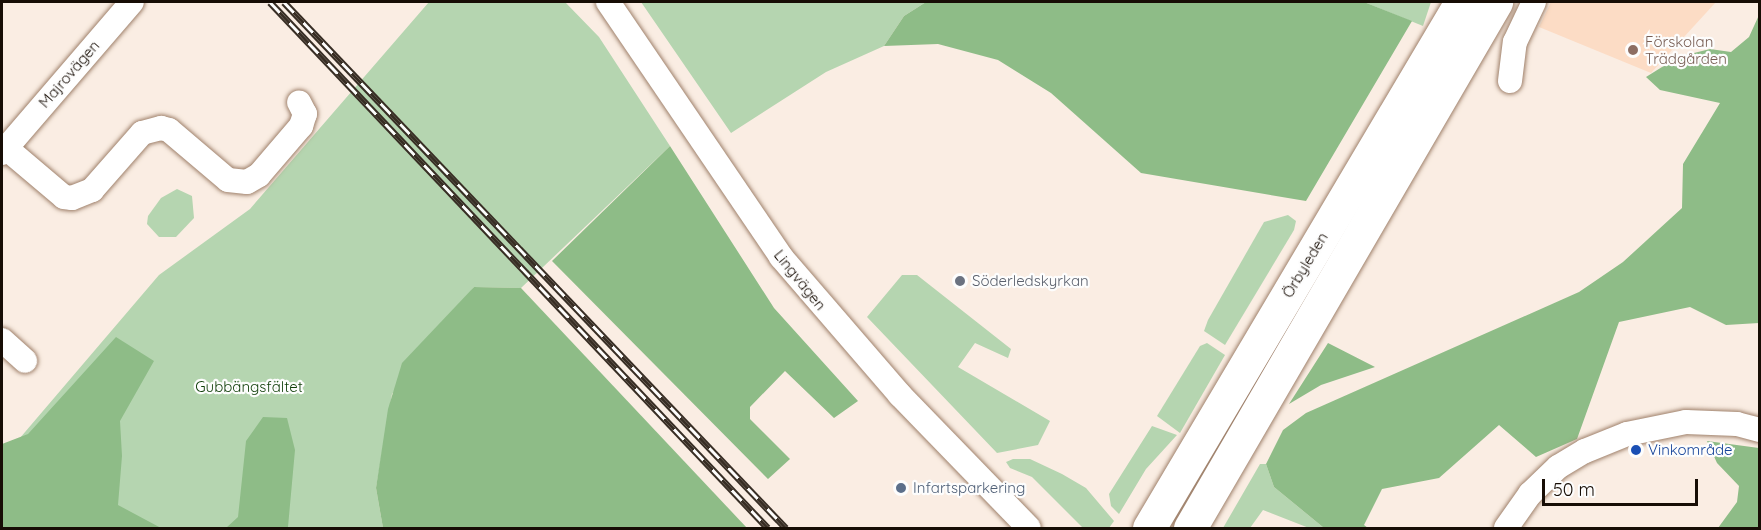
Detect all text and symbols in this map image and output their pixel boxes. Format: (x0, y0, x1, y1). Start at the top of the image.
place label: Förskolan Trädgården (1645, 32, 1727, 67)
street label: Majrovägen (35, 37, 103, 111)
marker: Förskolan Trädgården (1626, 43, 1640, 57)
street label: Örbyleden (1279, 229, 1331, 301)
street label: Lingvägen (770, 246, 830, 314)
place label: Söderledskyrkan (972, 272, 1089, 290)
marker: Söderledskyrkan (953, 274, 967, 288)
park label: Gubbängsfältet (195, 378, 303, 396)
place label: Vinkområde (1648, 441, 1733, 459)
marker: Vinkområde (1629, 443, 1643, 457)
scale bar (1545, 467, 1701, 505)
text: 50 m (1553, 478, 1595, 501)
place label: Infartsparkering (913, 479, 1025, 497)
marker: Infartsparkering (894, 481, 908, 495)

